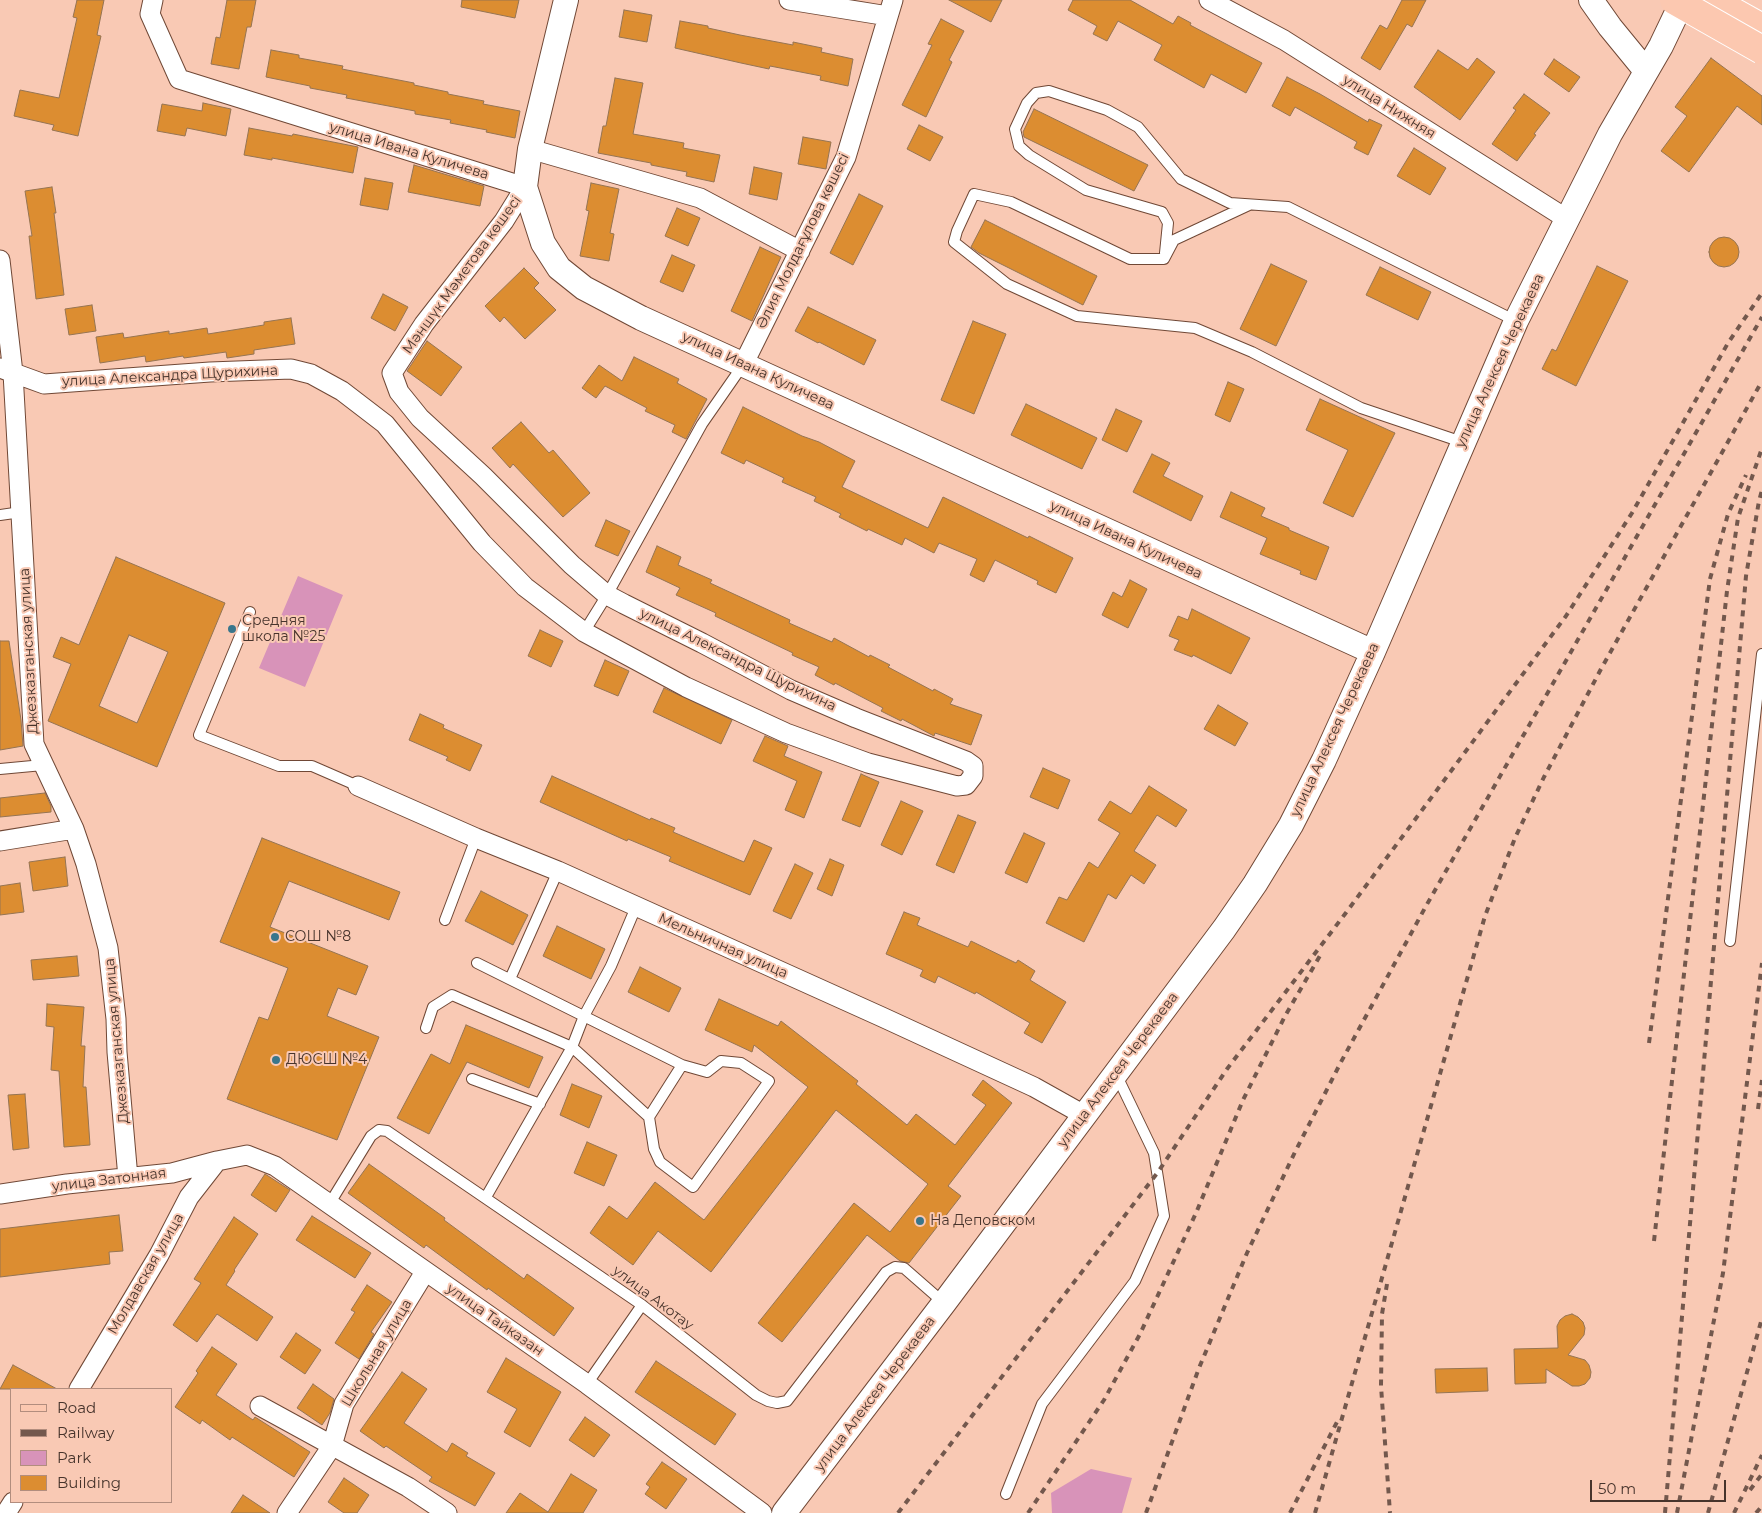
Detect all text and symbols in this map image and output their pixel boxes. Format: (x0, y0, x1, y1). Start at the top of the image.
street label: улица Нижняя (1339, 72, 1439, 142)
street label: улица Ивана Куличева (327, 119, 491, 183)
street label: Әлия Молдағұлова көшесі (753, 151, 853, 331)
street label: Мәншүк Мәметова көшесі (399, 193, 525, 357)
street label: улица Алексея Черекаева (1452, 271, 1548, 451)
street label: улица Ивана Куличева (679, 328, 837, 414)
street label: улица Александра Щурихина (62, 362, 278, 390)
street label: улица Ивана Куличева (1047, 497, 1205, 583)
street label: Джезказганская улица (16, 568, 42, 734)
street label: улица Александра Щурихина (637, 605, 839, 715)
place label: Средняя школа №25 (242, 613, 325, 646)
marker: Средняя школа №25 (226, 623, 238, 635)
street label: улица Алексея Черекаева (1287, 640, 1383, 820)
street label: Мельничная улица (656, 910, 790, 982)
place label: СОШ №8 (285, 929, 351, 945)
marker: СОШ №8 (269, 931, 281, 943)
street label: Джезказганская улица (101, 958, 133, 1124)
street label: улица Алексея Черекаева (1054, 989, 1182, 1151)
place label: ДЮСШ №4 (286, 1052, 367, 1068)
marker: ДЮСШ №4 (270, 1054, 282, 1066)
street label: улица Затонная (51, 1165, 167, 1195)
street label: Молдавская улица (105, 1211, 187, 1337)
place label: На Деповском (930, 1213, 1035, 1229)
marker: На Деповском (914, 1215, 926, 1227)
street label: улица Акотау (609, 1262, 697, 1334)
street label: улица Тайказан (443, 1280, 547, 1360)
street label: Школьная улица (338, 1296, 416, 1410)
street label: улица Алексея Черекаева (811, 1313, 939, 1475)
legend (10, 1388, 172, 1503)
text: Road (57, 1398, 96, 1417)
text: Railway (57, 1423, 114, 1442)
text: Park (57, 1448, 91, 1467)
scale bar (1592, 1470, 1728, 1502)
text: Building (57, 1473, 121, 1492)
text: 50 m (1598, 1479, 1636, 1498)

